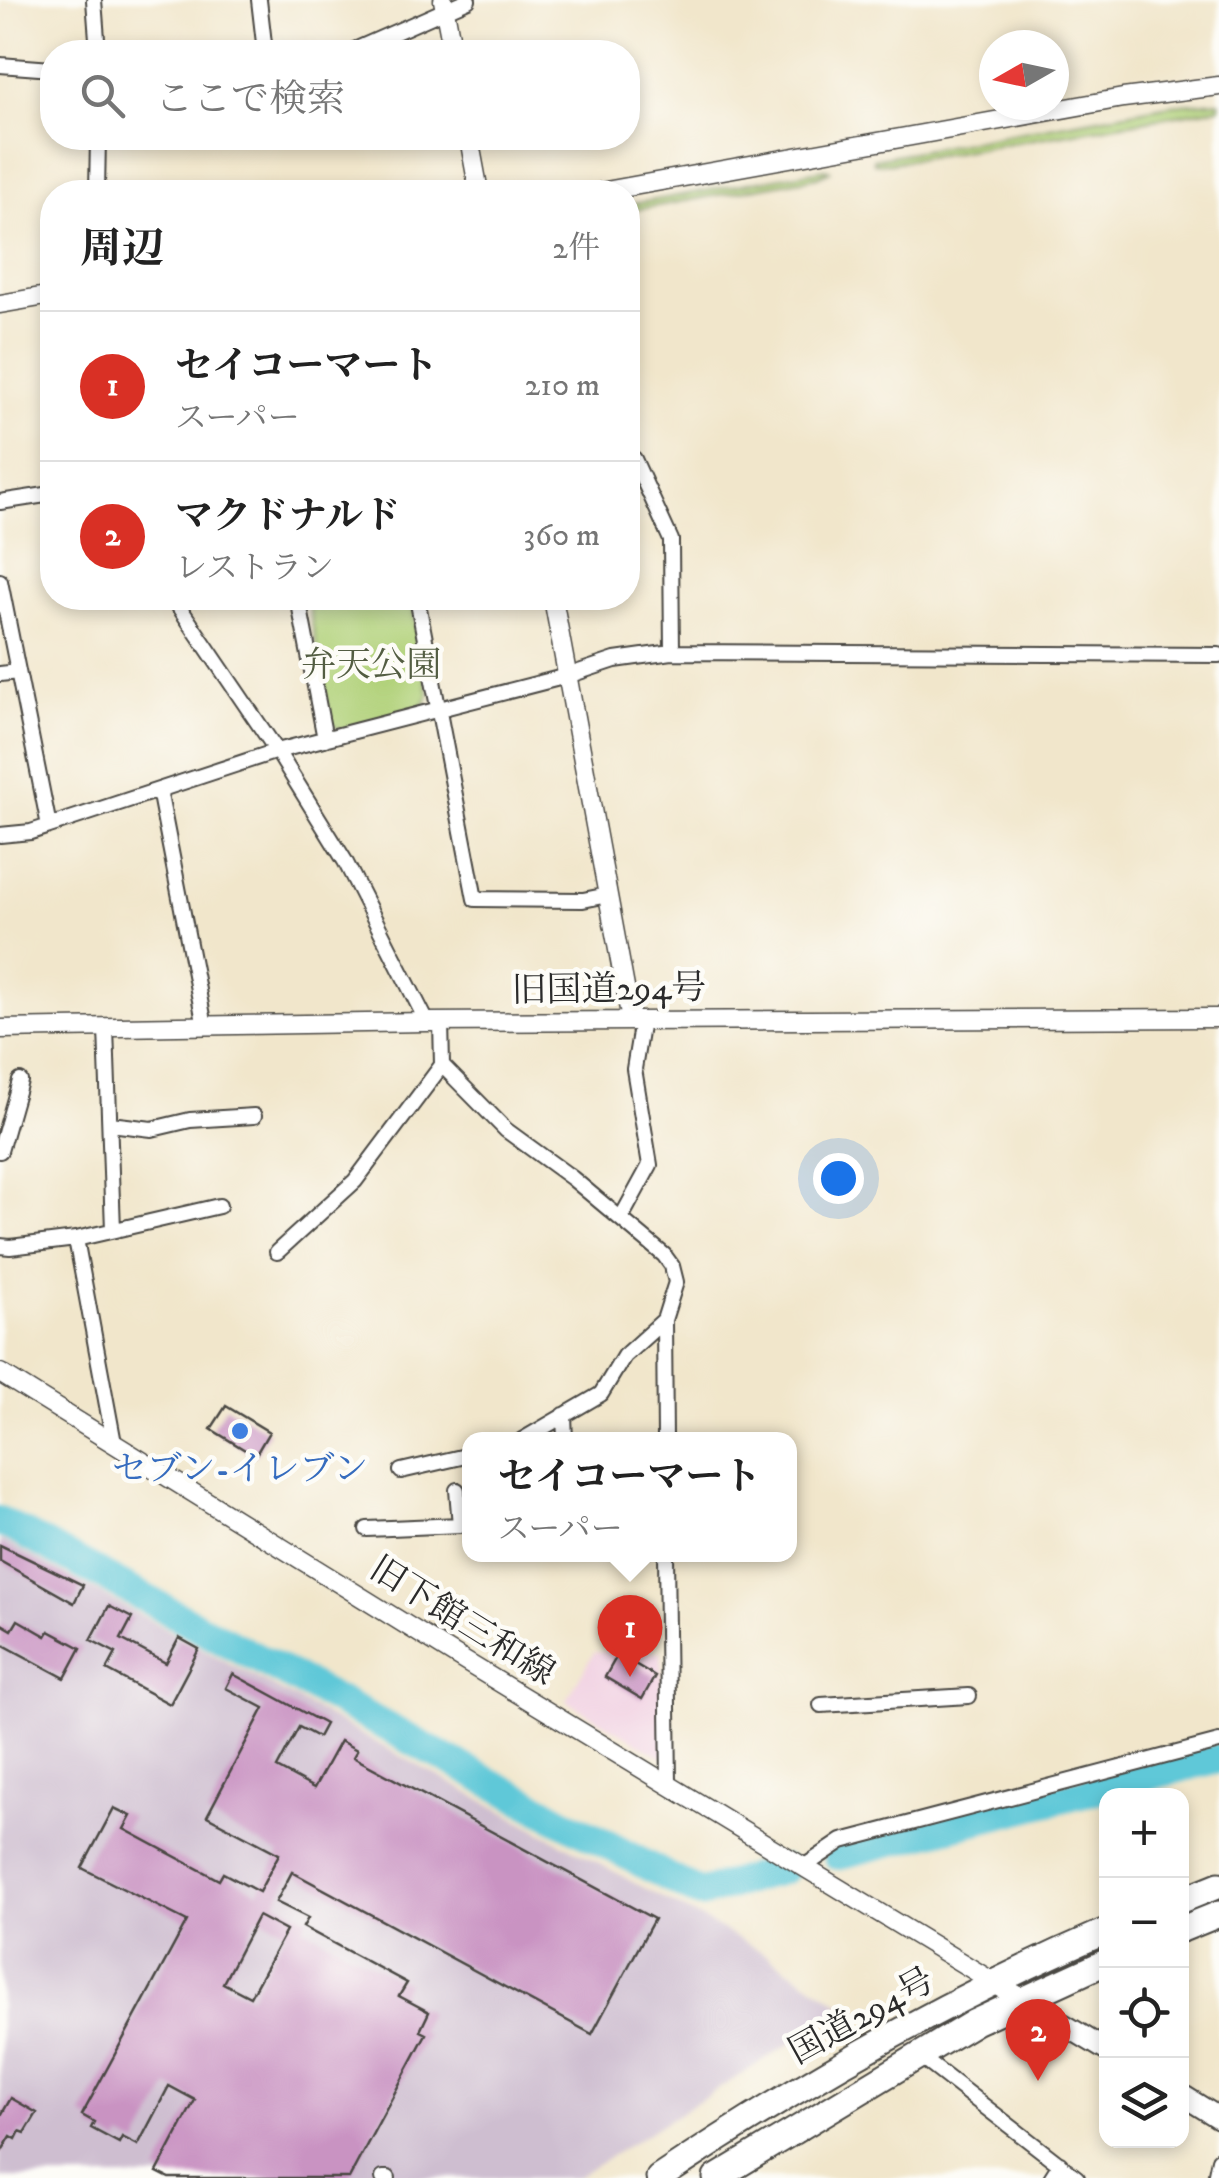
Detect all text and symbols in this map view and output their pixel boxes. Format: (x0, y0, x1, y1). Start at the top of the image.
north arrow (979, 30, 1069, 120)
search box (40, 40, 640, 150)
icon: search (75, 68, 130, 123)
text: ここで検索 (155, 76, 345, 124)
text: 周辺 (80, 224, 164, 276)
text: 2件 (552, 229, 600, 269)
text: セイコーマート (175, 343, 438, 391)
text: 1 (107, 366, 118, 406)
text: 210 m (525, 366, 600, 406)
text: スーパー (175, 399, 300, 439)
text: マクドナルド (175, 493, 401, 541)
text: 2 (105, 516, 120, 556)
text: 360 m (523, 516, 600, 556)
text: レストラン (175, 549, 334, 589)
park label: 弁天公園 (301, 644, 441, 688)
street label: 旧国道294号 (511, 966, 707, 1014)
your location (813, 1153, 864, 1204)
marker: セブン-イレブン (229, 1420, 251, 1442)
popup (462, 1432, 797, 1562)
place label: セブン-イレブン (112, 1448, 368, 1492)
text: セイコーマート (498, 1454, 761, 1502)
text: スーパー (498, 1510, 623, 1550)
street label: 旧下館三和線 (361, 1547, 563, 1696)
pin: 1 (598, 1594, 662, 1677)
map controls (1099, 1788, 1189, 2148)
button: + (1099, 1788, 1189, 1878)
button: − (1099, 1878, 1189, 1968)
street label: 国道294号 (781, 1959, 943, 2075)
button: locate (1099, 1968, 1189, 2058)
pin: 2 (1006, 1998, 1070, 2081)
button: layers (1099, 2058, 1189, 2148)

